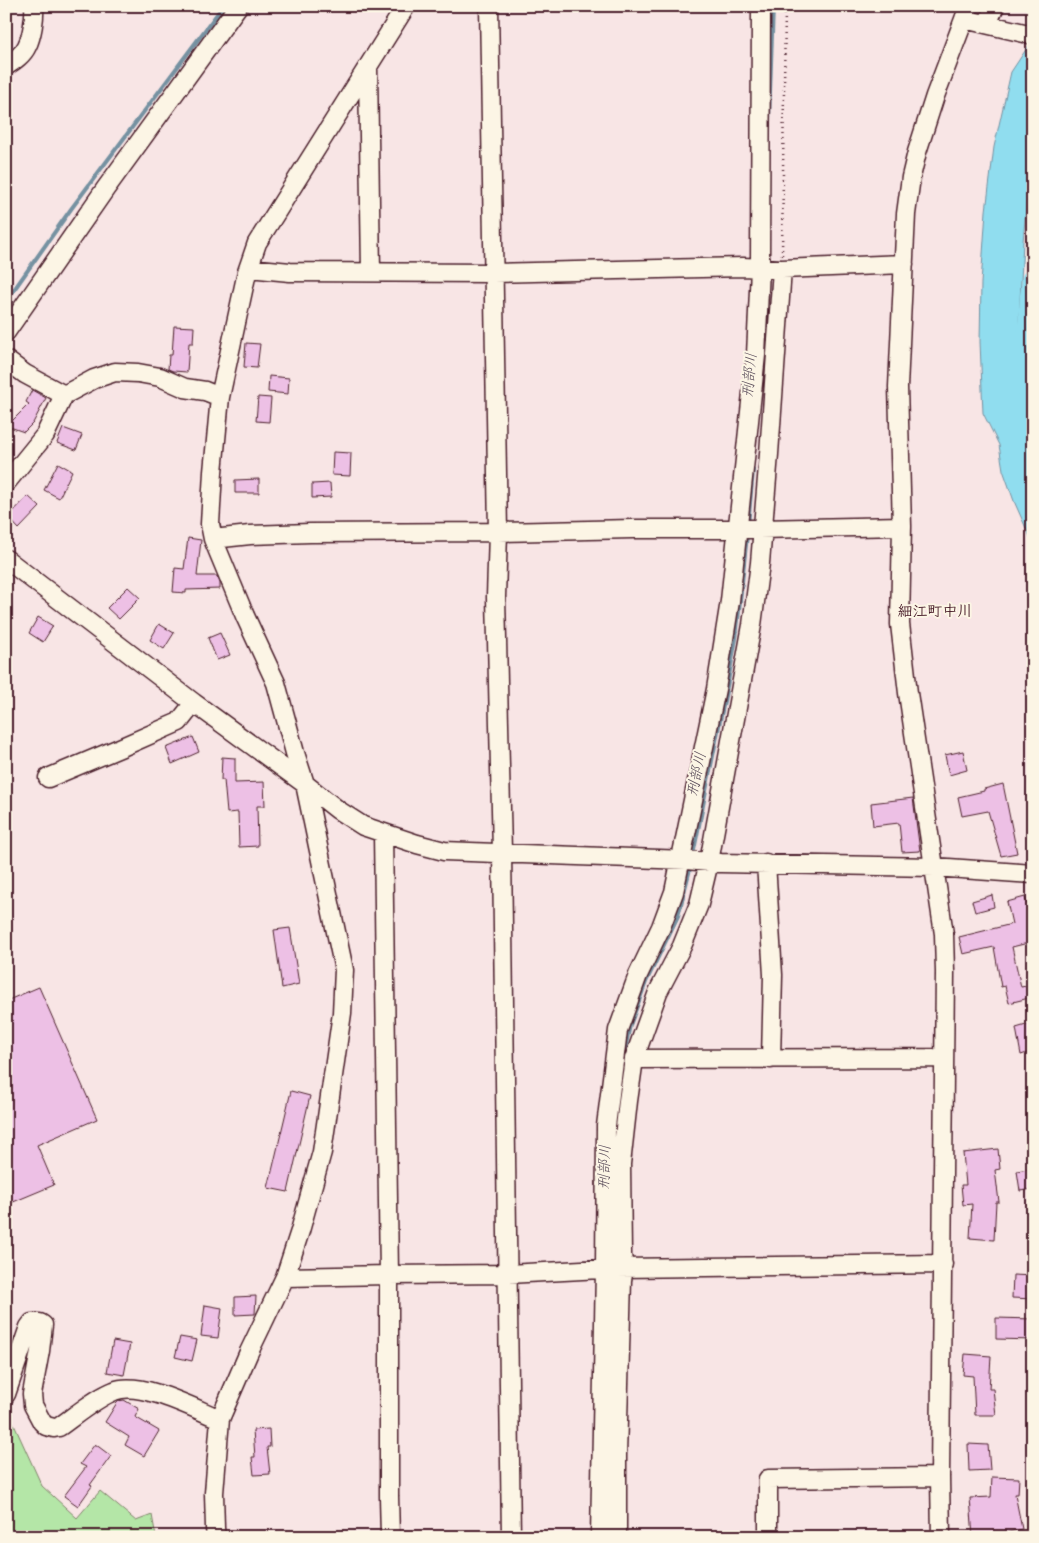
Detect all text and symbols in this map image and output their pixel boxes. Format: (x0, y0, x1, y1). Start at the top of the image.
water label: 刑部川 (737, 352, 760, 398)
district label: 細江町中川 (897, 601, 973, 620)
water label: 刑部川 (682, 750, 709, 798)
water label: 刑部川 (593, 1144, 614, 1190)

